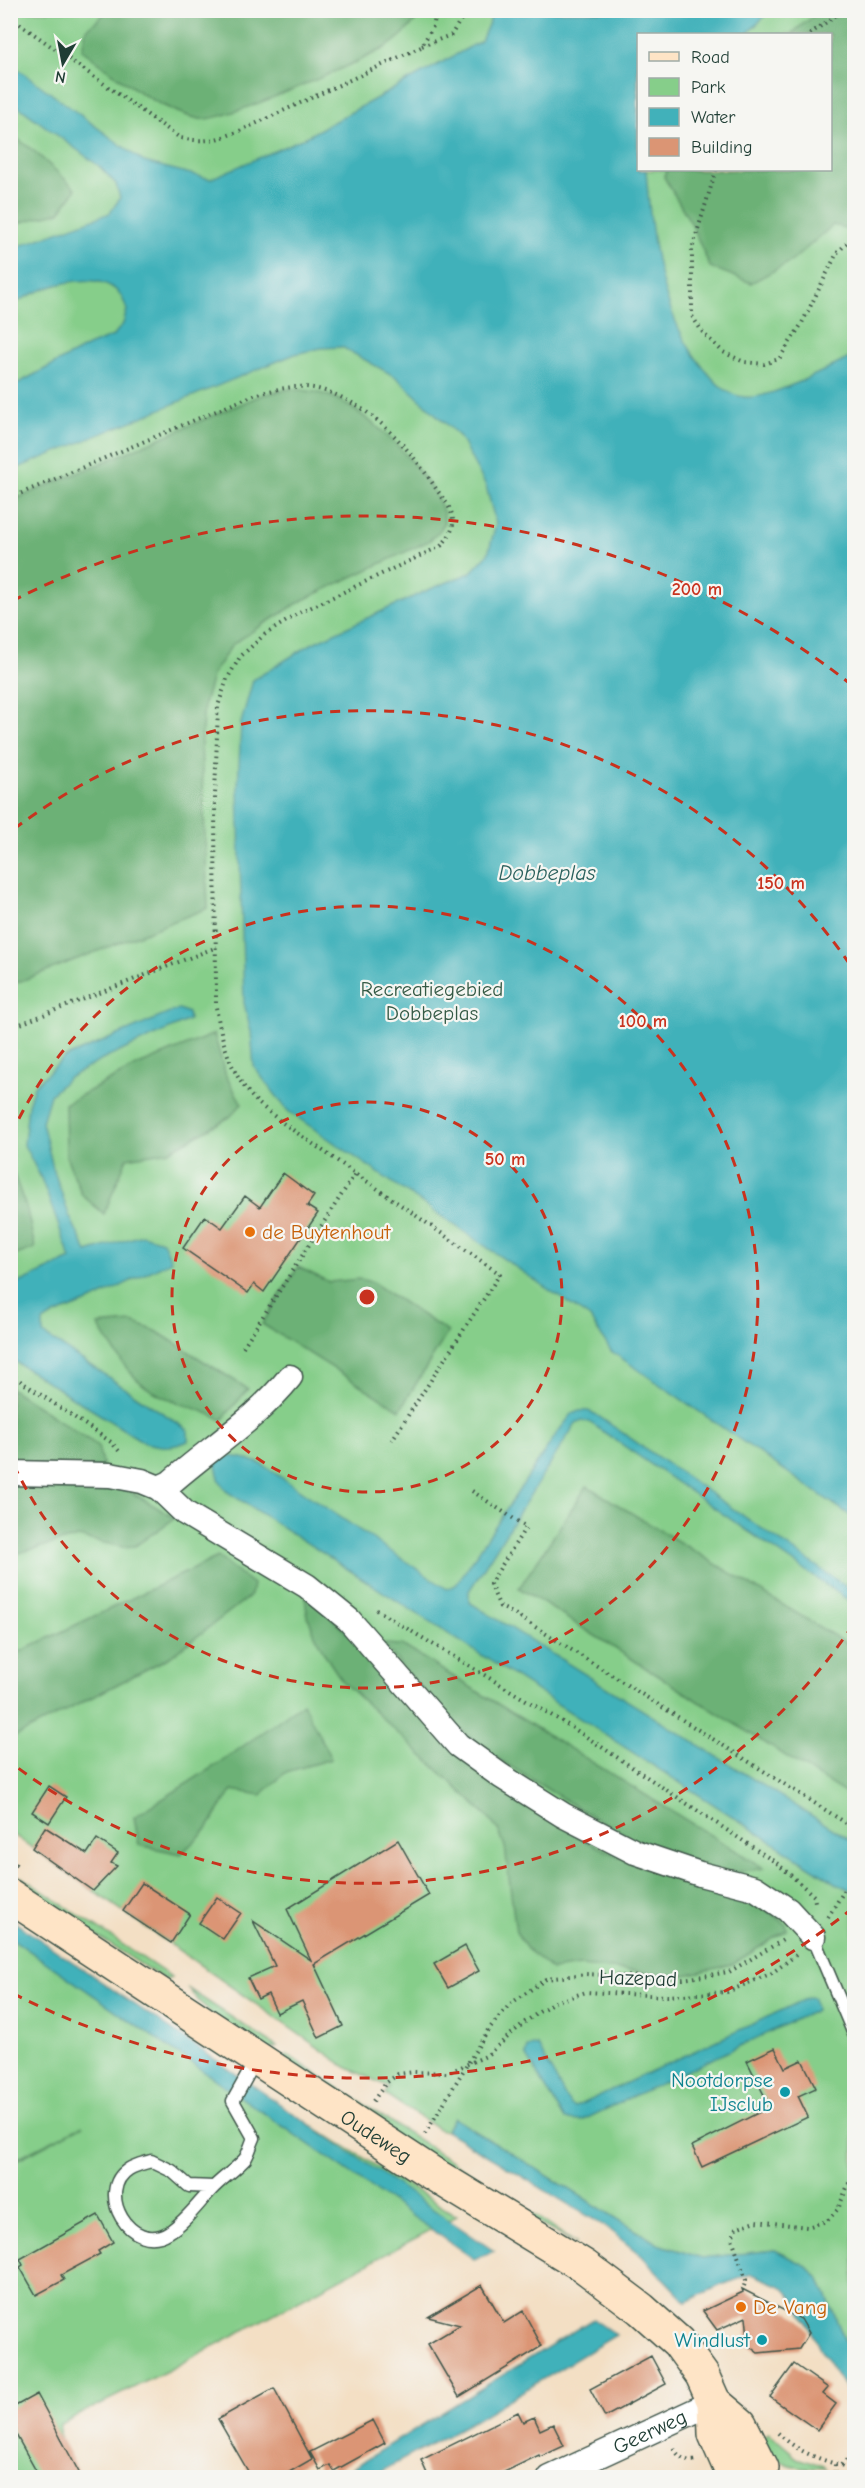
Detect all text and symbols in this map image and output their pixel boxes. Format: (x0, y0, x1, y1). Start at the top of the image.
north arrow (33, 33, 93, 93)
legend (637, 33, 832, 171)
text: Road (691, 47, 730, 68)
text: N (54, 67, 67, 87)
text: Park (691, 77, 726, 98)
text: Water (691, 107, 736, 128)
text: Building (691, 137, 753, 158)
text: 200 m (672, 579, 722, 600)
water label: Dobbeplas (498, 860, 596, 886)
text: 150 m (757, 873, 805, 894)
park label: Recreatiegebied Dobbeplas (361, 977, 503, 1025)
text: 100 m (619, 1011, 667, 1032)
text: 50 m (485, 1149, 525, 1170)
place label: de Buytenhout (262, 1220, 391, 1244)
marker: de Buytenhout (243, 1225, 257, 1239)
centre of rings (357, 1287, 377, 1307)
street label: Hazepad (598, 1965, 678, 1991)
place label: Nootdorpse IJsclub (671, 2068, 773, 2116)
marker: Nootdorpse IJsclub (778, 2085, 792, 2099)
street label: Oudeweg (336, 2105, 416, 2168)
place label: De Vang (753, 2295, 827, 2319)
marker: De Vang (734, 2300, 748, 2314)
place label: Windlust (674, 2328, 751, 2352)
marker: Windlust (755, 2333, 769, 2347)
street label: Geerweg (609, 2404, 690, 2459)

